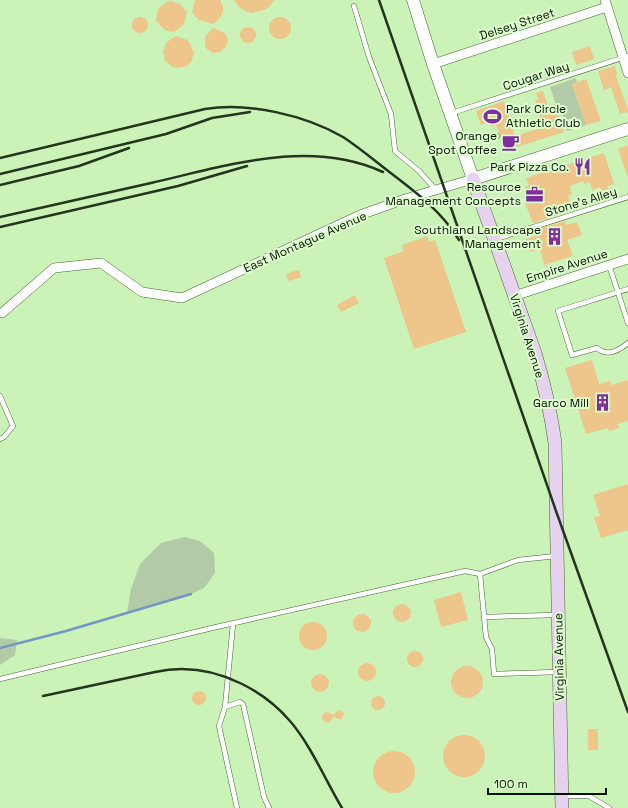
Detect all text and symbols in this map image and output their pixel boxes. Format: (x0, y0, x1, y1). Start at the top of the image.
street label: Delsey Street (477, 4, 557, 44)
street label: Cougar Way (501, 58, 571, 94)
place label: Park Circle Athletic Club (506, 101, 581, 131)
sports icon: Park Circle Athletic Club (483, 106, 503, 126)
place label: Orange Spot Coffee (428, 128, 497, 158)
cafe icon: Orange Spot Coffee (500, 133, 520, 153)
restaurant icon: Park Pizza Co. (572, 157, 592, 177)
place label: Park Pizza Co. (490, 159, 569, 175)
place label: Resource Management Concepts (386, 179, 521, 209)
street label: Stone's Alley (543, 183, 619, 221)
office icon: Resource Management Concepts (524, 184, 544, 204)
street label: East Montague Avenue (241, 208, 369, 276)
place label: Southland Landscape Management (414, 222, 541, 252)
building icon: Southland Landscape Management (544, 227, 564, 247)
street label: Empire Avenue (524, 245, 610, 287)
street label: Virginia Avenue (506, 292, 548, 380)
building icon: Garco Mill (592, 393, 612, 413)
place label: Garco Mill (533, 395, 589, 411)
street label: Virginia Avenue (550, 613, 568, 701)
scale bar (488, 770, 606, 796)
text: 100 m (494, 776, 528, 792)

